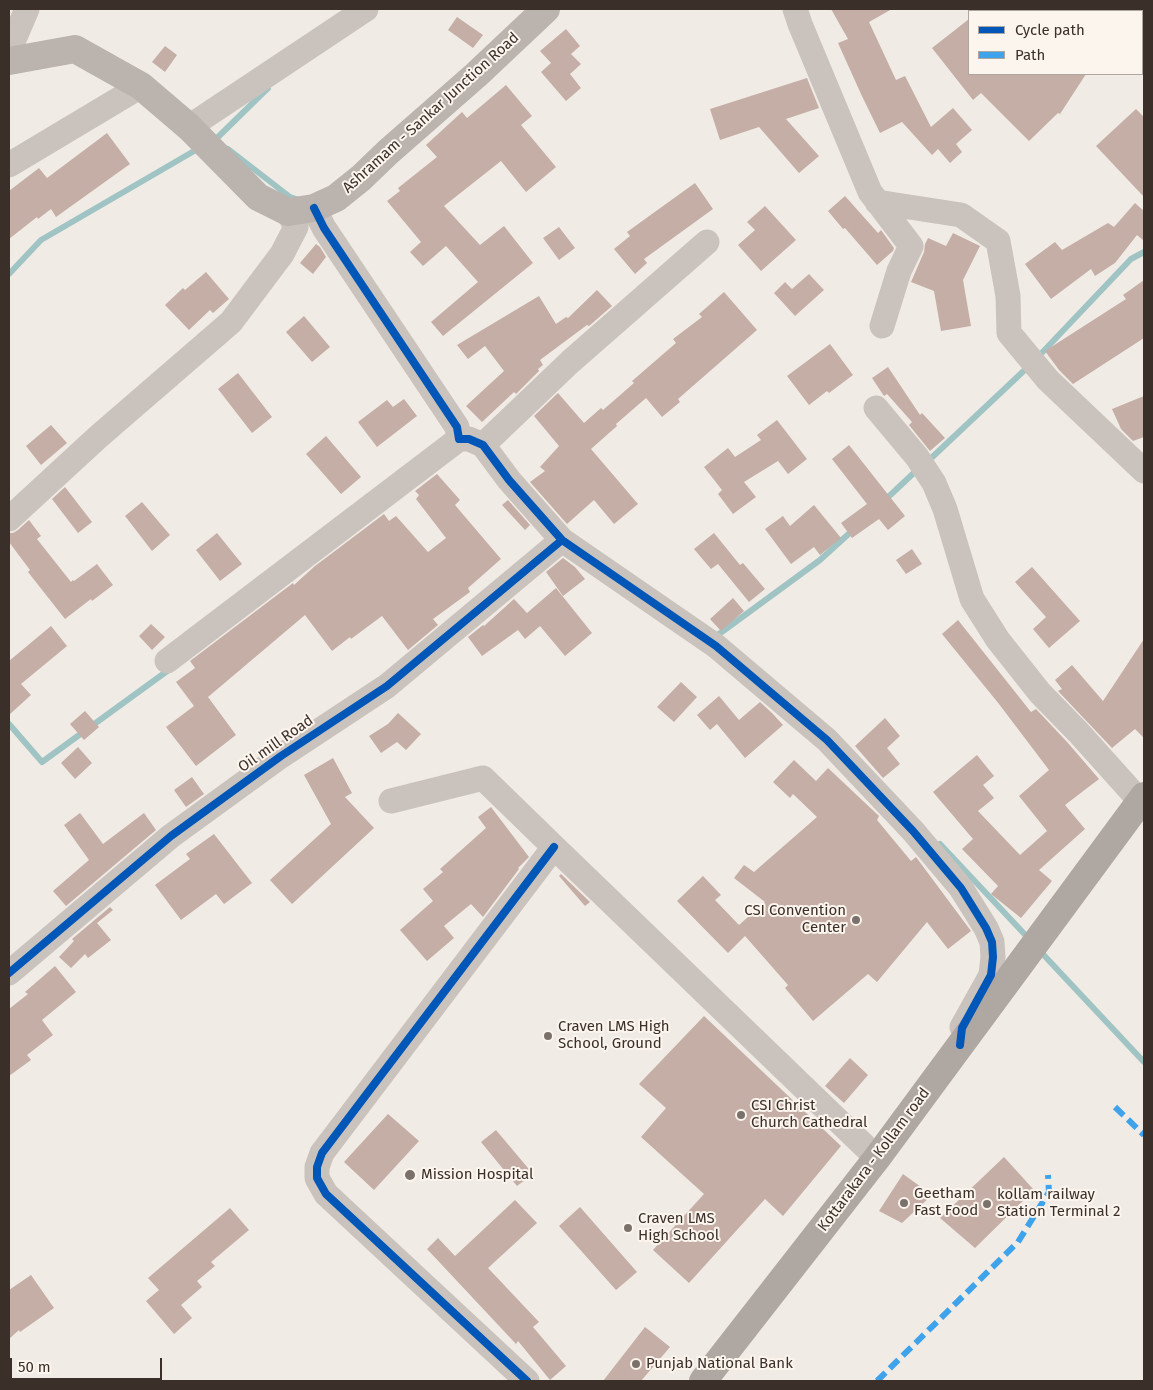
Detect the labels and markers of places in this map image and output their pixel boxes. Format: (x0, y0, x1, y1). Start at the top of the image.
place label: CSI Convention Center (744, 902, 846, 937)
marker: CSI Convention Center (850, 914, 862, 926)
place label: Craven LMS High School, Ground (558, 1018, 670, 1053)
marker: Craven LMS High School, Ground (542, 1030, 554, 1042)
place label: CSI Christ Church Cathedral (751, 1097, 867, 1132)
marker: CSI Christ Church Cathedral (735, 1109, 747, 1121)
place label: Mission Hospital (421, 1166, 533, 1184)
marker: Mission Hospital (403, 1168, 417, 1182)
place label: Geetham Fast Food (914, 1185, 978, 1220)
place label: kollam railway Station Terminal 2 (997, 1186, 1120, 1221)
marker: Geetham Fast Food (898, 1197, 910, 1209)
marker: kollam railway Station Terminal 2 (981, 1198, 993, 1210)
place label: Craven LMS High School (638, 1210, 719, 1245)
marker: Craven LMS High School (622, 1222, 634, 1234)
place label: Punjab National Bank (646, 1355, 793, 1373)
marker: Punjab National Bank (630, 1358, 642, 1370)

